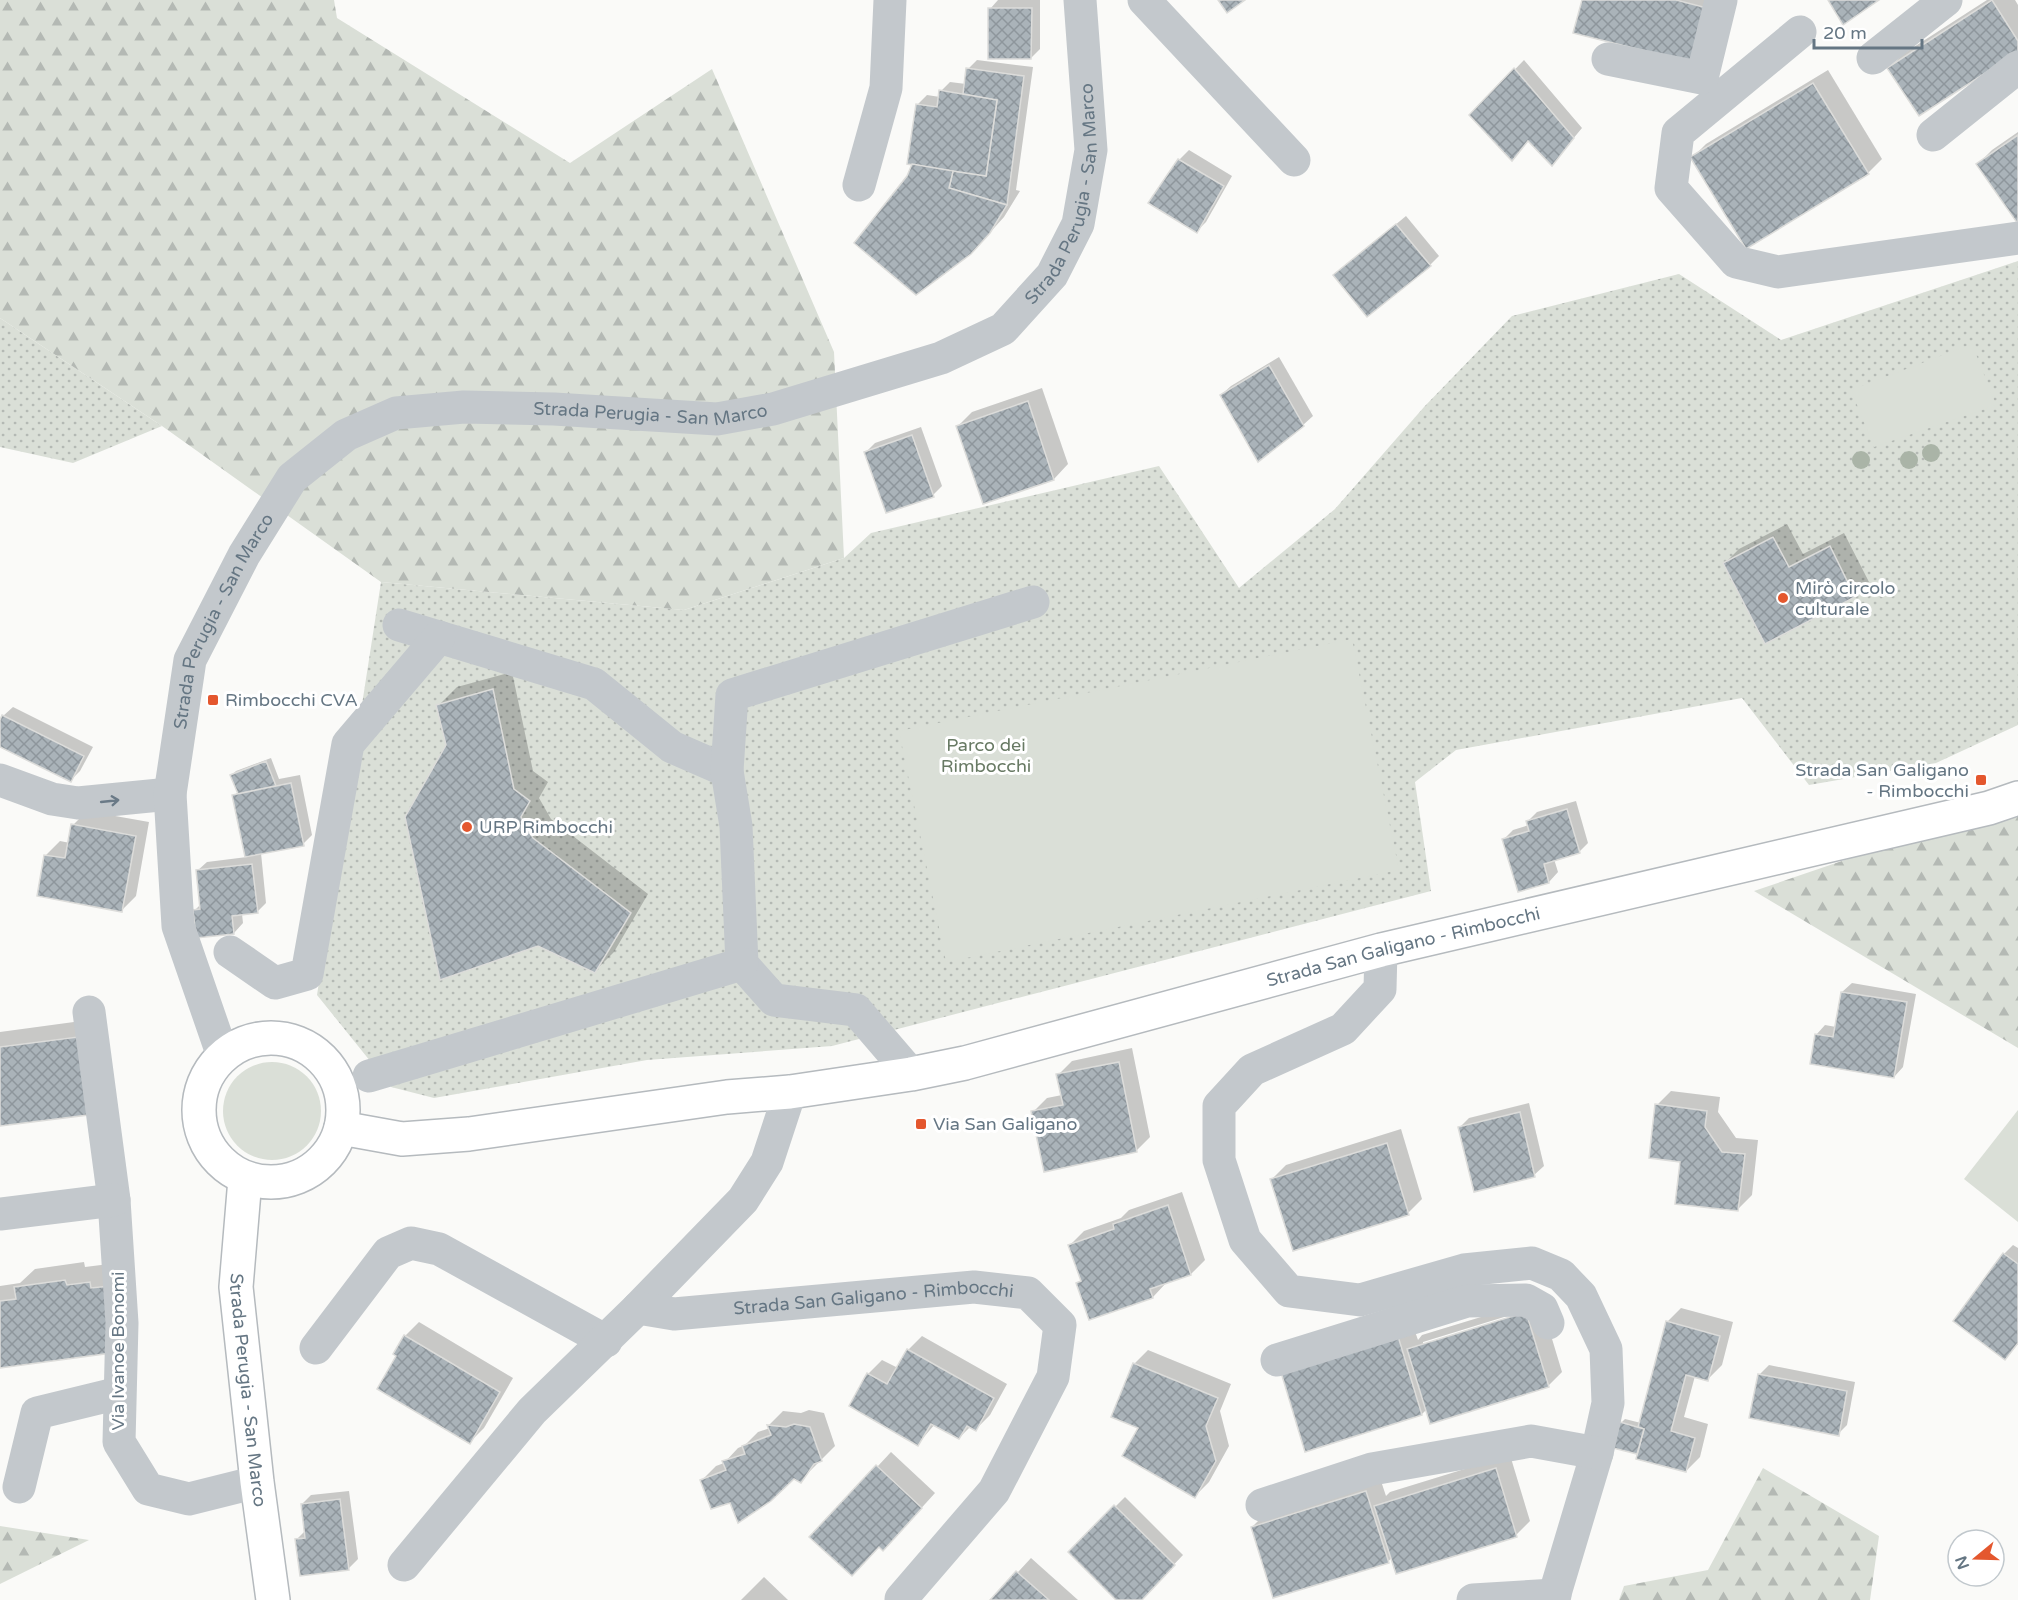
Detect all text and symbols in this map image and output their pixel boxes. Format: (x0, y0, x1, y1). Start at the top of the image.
scale bar (1814, 12, 1922, 50)
text: 20 m (1823, 22, 1867, 44)
street label: Strada Perugia - San Marco (1020, 82, 1102, 309)
street label: Strada Perugia - San Marco (533, 398, 769, 430)
street label: Strada Perugia - San Marco (169, 509, 278, 731)
place label: Mirò circolo culturale (1795, 577, 1896, 620)
marker: Mirò circolo culturale (1776, 591, 1790, 605)
place label: Rimbocchi CVA (225, 689, 358, 711)
marker: Rimbocchi CVA (206, 693, 220, 707)
park label: Parco dei Rimbocchi (941, 734, 1031, 777)
place label: Strada San Galigano - Rimbocchi (1795, 759, 1969, 802)
marker: Strada San Galigano - Rimbocchi (1974, 773, 1988, 787)
one-way arrow (100, 795, 120, 806)
place label: URP Rimbocchi (479, 816, 613, 838)
marker: URP Rimbocchi (460, 820, 474, 834)
street label: Strada San Galigano - Rimbocchi (1264, 902, 1542, 992)
place label: Via San Galigano (933, 1113, 1078, 1135)
marker: Via San Galigano (914, 1117, 928, 1131)
street label: Via Ivanoe Bonomi (107, 1271, 129, 1431)
street label: Strada Perugia - San Marco (225, 1272, 271, 1508)
street label: Strada San Galigano - Rimbocchi (733, 1276, 1015, 1320)
north arrow (1946, 1528, 2006, 1588)
text: N (1951, 1553, 1974, 1572)

